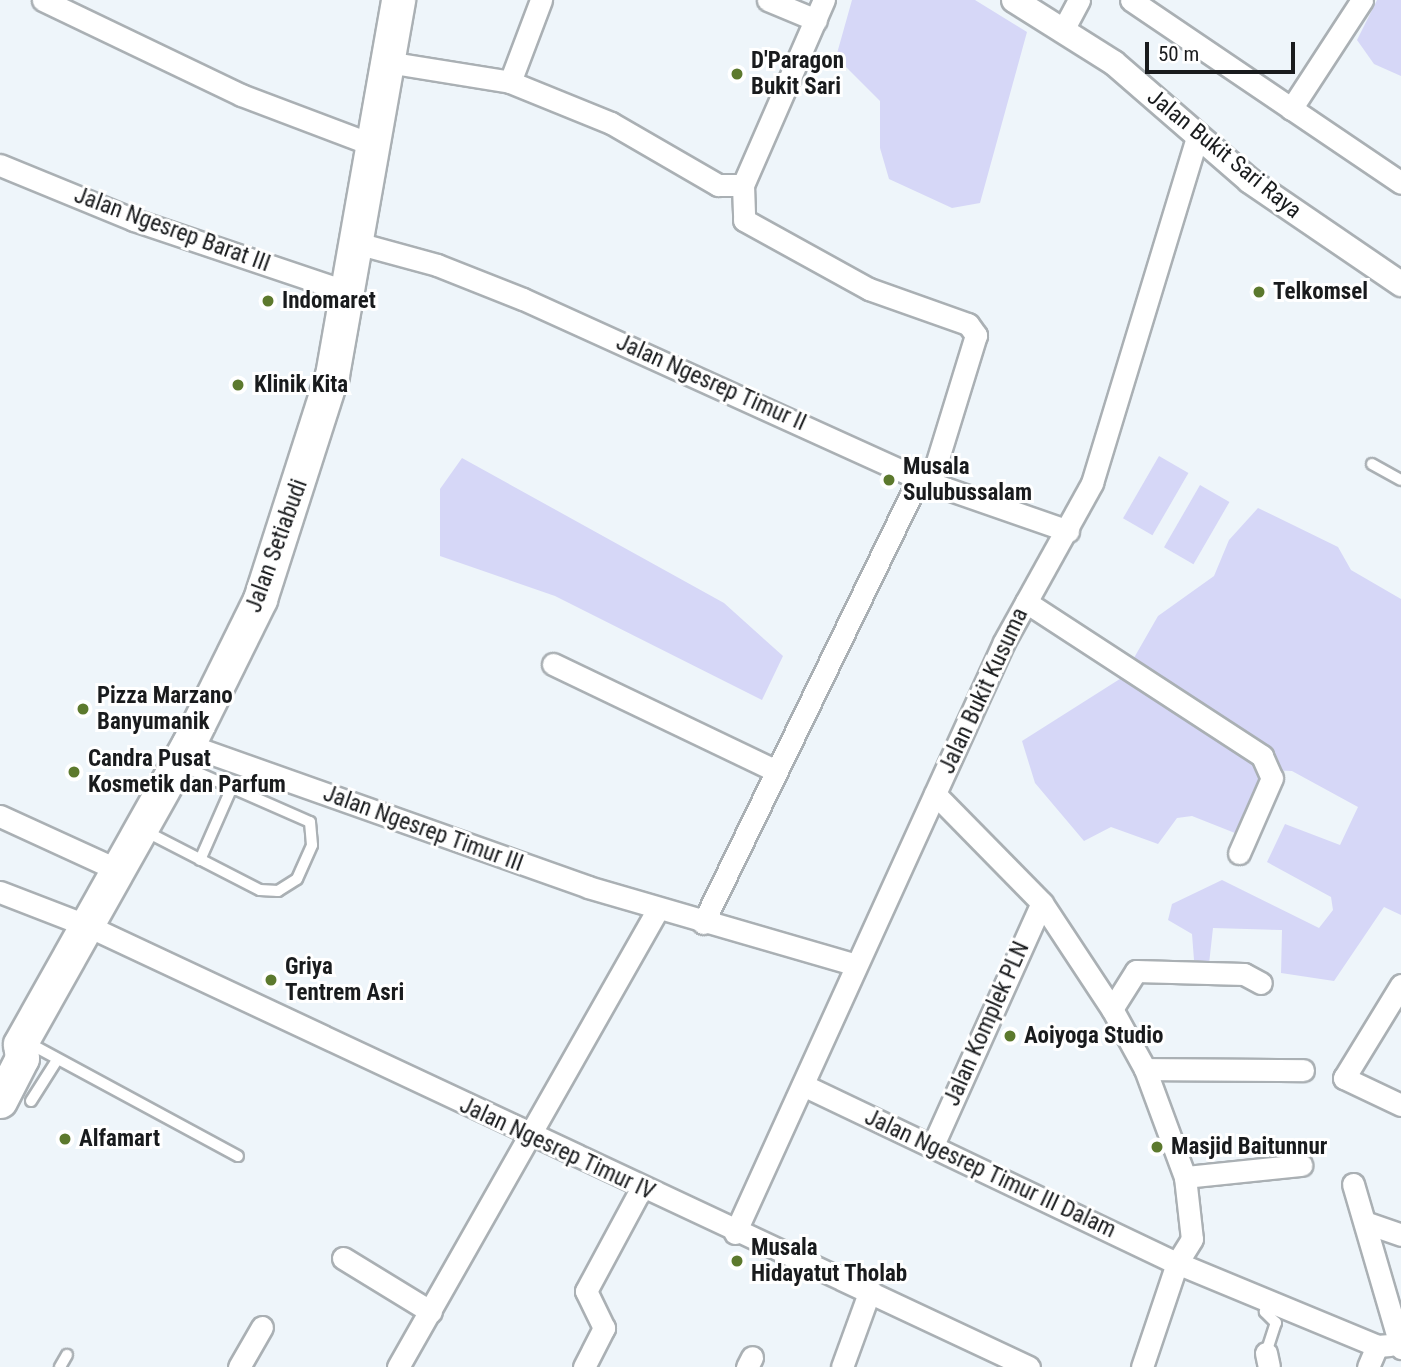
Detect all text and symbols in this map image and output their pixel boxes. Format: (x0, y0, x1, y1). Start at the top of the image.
scale bar (1149, 28, 1300, 72)
text: 50 m (1158, 42, 1199, 66)
place label: D'Paragon Bukit Sari (751, 47, 844, 101)
marker: D'Paragon Bukit Sari (729, 66, 745, 82)
street label: Jalan Bukit Sari Raya (1141, 83, 1307, 225)
street label: Jalan Ngesrep Barat III (70, 182, 274, 278)
place label: Telkomsel (1273, 278, 1368, 306)
marker: Telkomsel (1251, 284, 1267, 300)
place label: Indomaret (282, 287, 376, 315)
marker: Indomaret (260, 293, 276, 309)
street label: Jalan Ngesrep Timur II (612, 329, 810, 437)
place label: Klinik Kita (254, 371, 348, 399)
marker: Klinik Kita (228, 375, 248, 395)
place label: Musala Sulubussalam (903, 453, 1032, 507)
marker: Musala Sulubussalam (881, 472, 897, 488)
street label: Jalan Setiabudi (240, 476, 314, 616)
street label: Jalan Bukit Kusuma (934, 604, 1034, 778)
place label: Pizza Marzano Banyumanik (97, 682, 233, 736)
marker: Pizza Marzano Banyumanik (75, 701, 91, 717)
place label: Candra Pusat Kosmetik dan Parfum (88, 745, 286, 799)
marker: Candra Pusat Kosmetik dan Parfum (66, 764, 82, 780)
street label: Jalan Ngesrep Timur III (319, 780, 527, 878)
street label: Jalan Komplek PLN (938, 938, 1036, 1110)
place label: Griya Tentrem Asri (285, 953, 404, 1007)
marker: Griya Tentrem Asri (263, 972, 279, 988)
place label: Aoiyoga Studio (1024, 1022, 1163, 1050)
marker: Aoiyoga Studio (1002, 1028, 1018, 1044)
street label: Jalan Ngesrep Timur IV (455, 1092, 659, 1206)
street label: Jalan Ngesrep Timur III Dalam (860, 1104, 1120, 1244)
place label: Alfamart (79, 1125, 160, 1153)
marker: Alfamart (57, 1131, 73, 1147)
place label: Masjid Baitunnur (1171, 1133, 1327, 1161)
marker: Masjid Baitunnur (1149, 1139, 1165, 1155)
place label: Musala Hidayatut Tholab (751, 1234, 908, 1288)
marker: Musala Hidayatut Tholab (729, 1253, 745, 1269)

